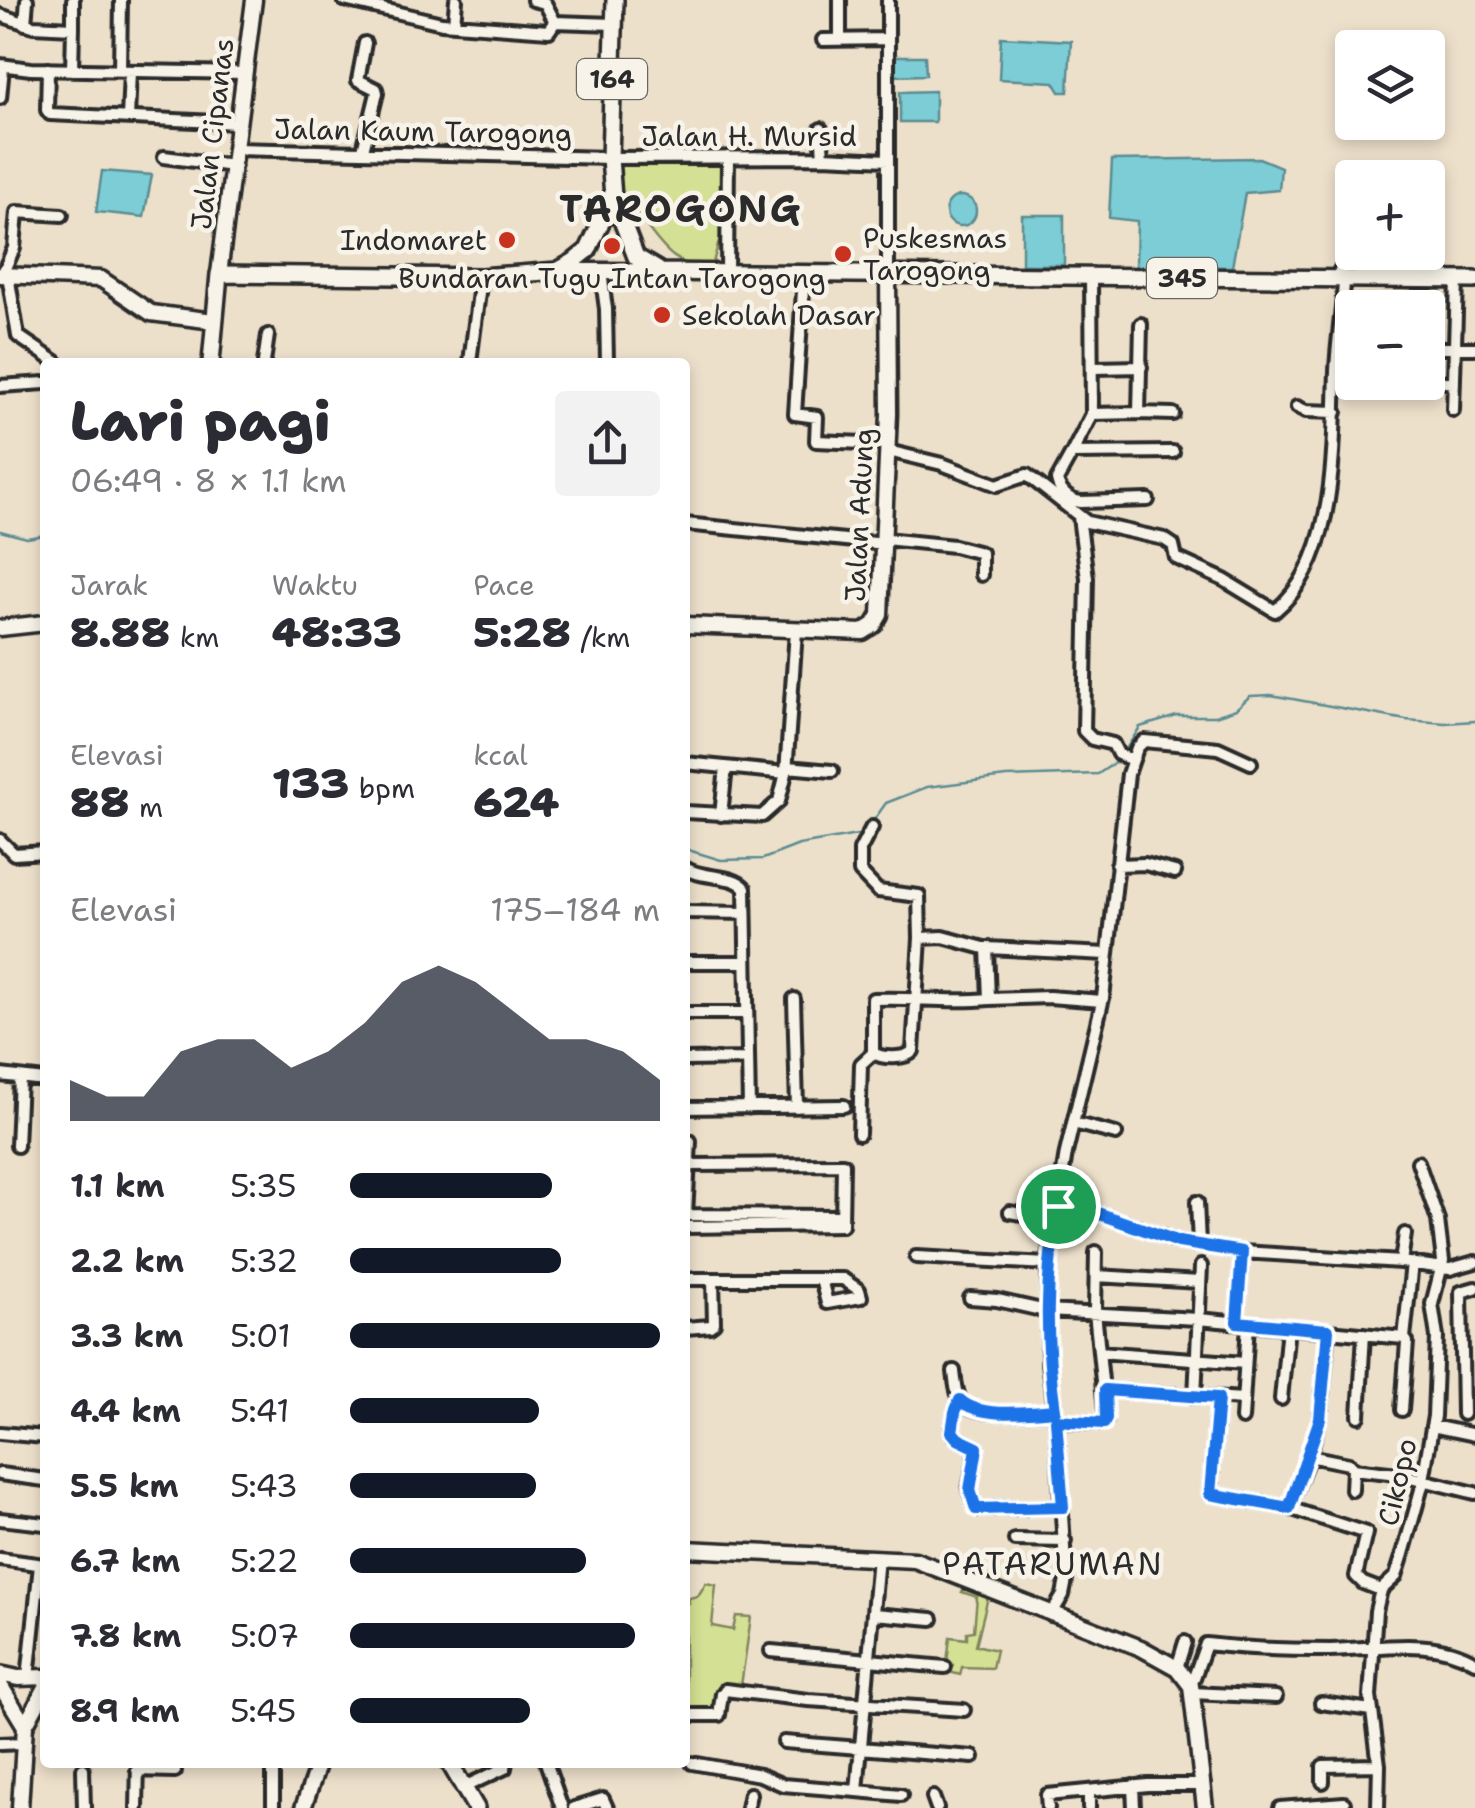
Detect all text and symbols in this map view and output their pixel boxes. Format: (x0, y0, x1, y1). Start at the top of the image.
map controls (1335, 30, 1445, 400)
button: layers (1335, 30, 1445, 140)
street label: Jalan Cipanas (181, 36, 243, 232)
road number: 164 (577, 59, 647, 99)
street label: Jalan Kaum Tarogong (274, 109, 572, 153)
street label: Jalan H. Mursid (641, 117, 857, 155)
button: + (1335, 160, 1445, 270)
district label: TAROGONG (559, 183, 803, 234)
place label: Puskesmas Tarogong (863, 219, 1007, 289)
place label: Indomaret (340, 221, 487, 259)
marker: Indomaret (496, 229, 518, 251)
marker: Bundaran Tugu Intan Tarogong (601, 235, 623, 257)
marker: Puskesmas Tarogong (832, 243, 854, 265)
road number: 345 (1147, 258, 1217, 298)
place label: Bundaran Tugu Intan Tarogong (398, 259, 826, 297)
button: − (1335, 290, 1445, 400)
place label: Sekolah Dasar (682, 296, 876, 334)
marker: Sekolah Dasar (651, 304, 673, 326)
text: Lari pagi (70, 384, 331, 458)
button: share (555, 391, 660, 496)
street label: Jalan Adung (835, 427, 883, 603)
text: 06:49 · 8 × 1.1 km (70, 459, 347, 502)
text: Jarak (70, 566, 148, 604)
text: Waktu (272, 566, 358, 604)
text: Pace (473, 566, 535, 604)
text: 8.88 (70, 604, 170, 660)
text: 48:33 (272, 604, 402, 660)
text: 5:28 (473, 604, 571, 660)
text: km (170, 618, 219, 656)
text: /km (571, 618, 630, 656)
text: Elevasi (70, 736, 164, 774)
text: kcal (473, 736, 528, 774)
text: 133 (272, 755, 349, 811)
text: bpm (349, 769, 415, 807)
text: 88 (70, 774, 130, 830)
text: 624 (473, 774, 559, 830)
text: m (130, 788, 163, 826)
text: Elevasi (70, 888, 177, 931)
text: 175–184 m (490, 888, 660, 931)
text: 1.1 km (70, 1164, 165, 1207)
text: 5:35 (230, 1164, 297, 1207)
pin (1016, 1164, 1101, 1249)
icon: arrive (1031, 1179, 1086, 1234)
text: 2.2 km (70, 1239, 184, 1282)
text: 5:32 (230, 1239, 298, 1282)
text: 3.3 km (70, 1314, 183, 1357)
text: 5:01 (230, 1314, 291, 1357)
text: 4.4 km (70, 1389, 181, 1432)
text: 5:41 (230, 1389, 289, 1432)
street label: Cikopo (1368, 1434, 1426, 1530)
text: 5.5 km (70, 1464, 179, 1507)
text: 5:43 (230, 1464, 298, 1507)
text: 6.7 km (70, 1539, 180, 1582)
text: 5:22 (230, 1539, 299, 1582)
district label: PATARUMAN (942, 1542, 1164, 1585)
text: 7.8 km (70, 1614, 181, 1657)
text: 5:07 (230, 1614, 299, 1657)
text: 8.9 km (70, 1689, 180, 1732)
text: 5:45 (230, 1689, 296, 1732)

